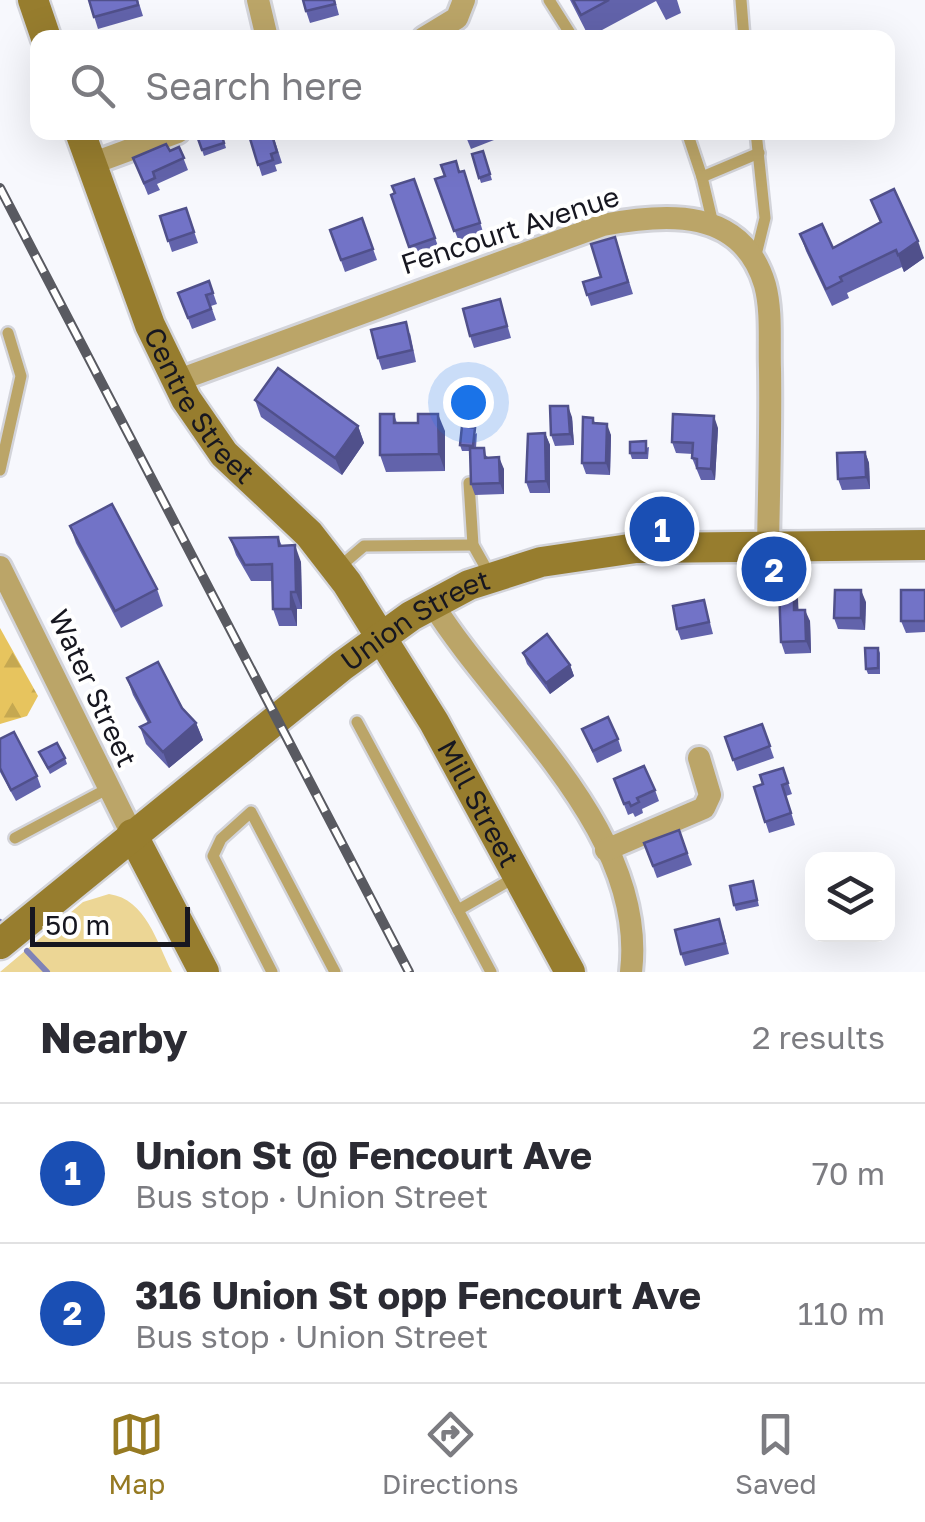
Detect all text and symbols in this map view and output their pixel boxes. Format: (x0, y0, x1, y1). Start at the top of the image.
search box (30, 30, 895, 140)
icon: search (65, 58, 120, 113)
text: Search here (145, 63, 363, 108)
street label: Fencourt Avenue (397, 179, 623, 280)
street label: Centre Street (138, 322, 262, 490)
your location (443, 377, 494, 428)
pin: 1 (630, 492, 694, 566)
pin: 2 (742, 532, 806, 606)
street label: Union Street (334, 562, 494, 677)
street label: Water Street (43, 604, 144, 772)
street label: Mill Street (431, 734, 527, 872)
map controls (805, 852, 895, 942)
button: layers (805, 852, 895, 942)
scale bar (30, 902, 190, 946)
text: 50 m (45, 908, 110, 941)
text: Nearby (40, 1012, 188, 1062)
text: 2 results (752, 1018, 885, 1056)
text: Union St @ Fencourt Ave (135, 1132, 592, 1177)
text: 1 (64, 1154, 81, 1192)
text: 70 m (812, 1154, 885, 1192)
text: Bus stop · Union Street (135, 1177, 488, 1215)
text: 316 Union St opp Fencourt Ave (135, 1272, 701, 1317)
text: 2 (63, 1294, 82, 1332)
text: 110 m (798, 1294, 885, 1332)
text: Bus stop · Union Street (135, 1317, 488, 1355)
tab: Map (108, 1407, 165, 1500)
tab: Directions (382, 1407, 519, 1500)
tab: Saved (735, 1407, 817, 1500)

